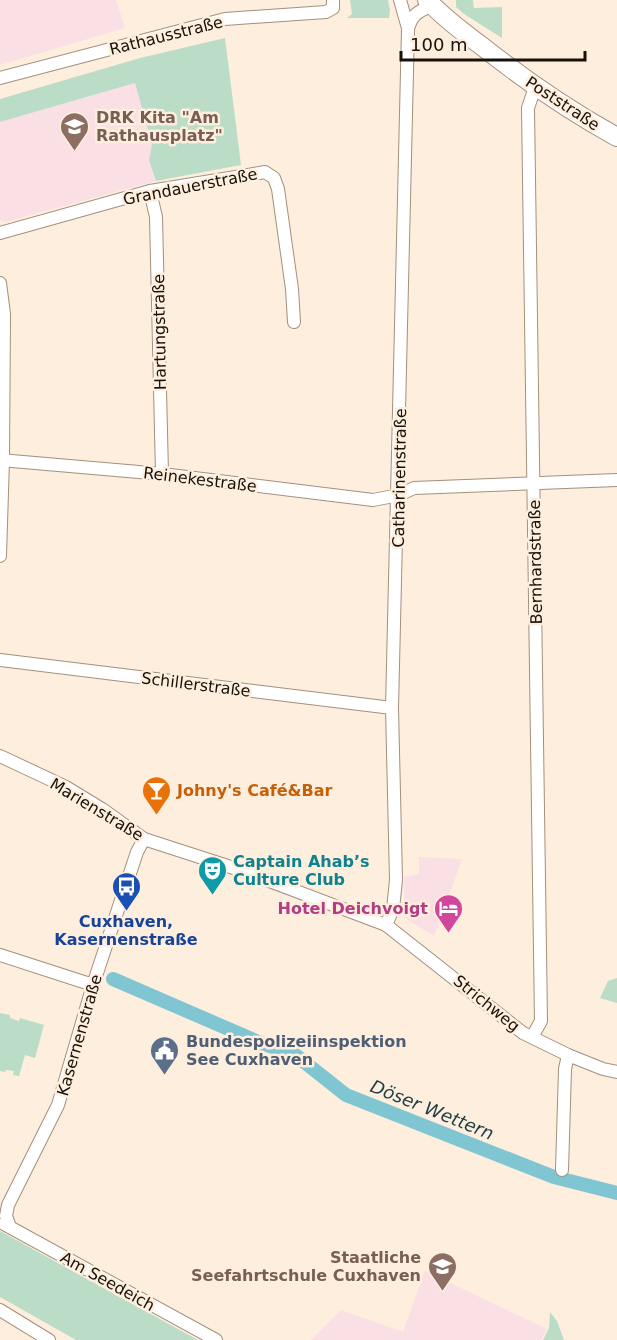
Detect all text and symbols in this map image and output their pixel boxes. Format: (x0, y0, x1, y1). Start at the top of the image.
street label: Rathausstraße (107, 12, 225, 59)
scale bar (401, 24, 586, 62)
text: 100 m (410, 34, 468, 55)
street label: Poststraße (522, 72, 603, 134)
place label: DRK Kita "Am Rathausplatz" (96, 108, 223, 145)
school or university icon: DRK Kita "Am Rathausplatz" (59, 110, 91, 152)
street label: Grandauerstraße (121, 164, 259, 209)
street label: Hartungstraße (149, 274, 170, 390)
street label: Catharinenstraße (389, 408, 410, 548)
street label: Reinekestraße (142, 463, 258, 496)
street label: Bernhardstraße (525, 500, 546, 624)
street label: Schillerstraße (140, 668, 252, 701)
street label: Marienstraße (47, 774, 147, 845)
bar icon: Johny's Café&Bar (140, 774, 172, 816)
place label: Johny's Café&Bar (176, 781, 332, 800)
place label: Captain Ahab’s Culture Club (233, 852, 370, 889)
theatre icon: Captain Ahab’s Culture Club (196, 854, 228, 896)
bus stop icon: Cuxhaven, Kasernenstraße (110, 870, 142, 912)
hotel icon: Hotel Deichvoigt (433, 892, 465, 934)
place label: Hotel Deichvoigt (278, 899, 428, 918)
place label: Cuxhaven, Kasernenstraße (54, 912, 198, 949)
street label: Strichweg (450, 971, 524, 1036)
street label: Kasernenstraße (53, 972, 106, 1098)
place label: Bundespolizeiinspektion See Cuxhaven (186, 1032, 407, 1069)
public building icon: Bundespolizeiinspektion See Cuxhaven (149, 1034, 181, 1076)
water label: Döser Wettern (367, 1075, 497, 1144)
street label: Am Seedeich (57, 1248, 158, 1315)
place label: Staatliche Seefahrtschule Cuxhaven (191, 1248, 421, 1285)
school or university icon: Staatliche Seefahrtschule Cuxhaven (426, 1250, 458, 1292)

